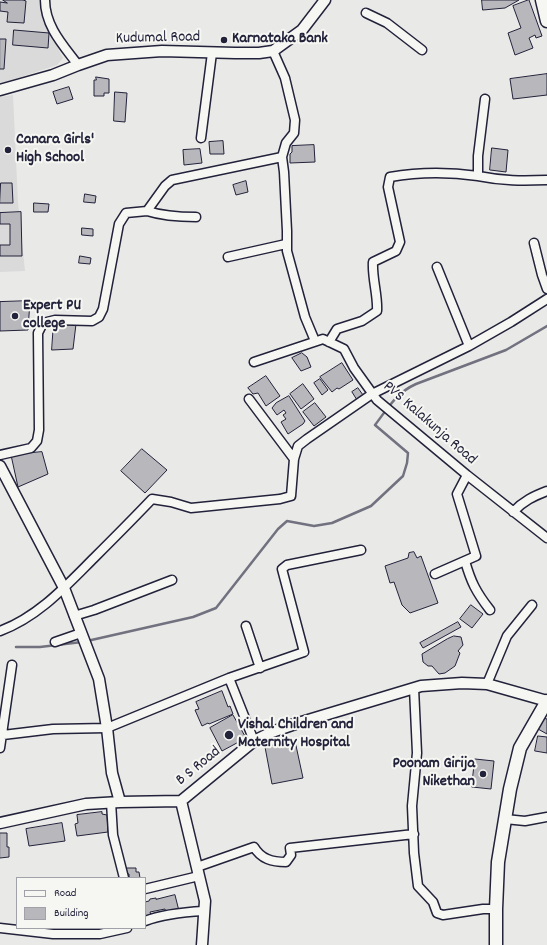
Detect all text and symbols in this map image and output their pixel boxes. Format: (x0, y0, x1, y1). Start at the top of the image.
street label: Kudumal Road (116, 29, 200, 49)
place label: Karnataka Bank (232, 30, 328, 50)
marker: Karnataka Bank (219, 35, 229, 45)
place label: Canara Girls' High School (16, 131, 94, 169)
marker: Canara Girls' High School (3, 145, 13, 155)
place label: Expert PU college (23, 297, 81, 335)
marker: Expert PU college (10, 311, 20, 321)
street label: PVS Kalakunja Road (378, 378, 480, 470)
place label: Vishal Children and Maternity Hospital (238, 716, 354, 754)
marker: Vishal Children and Maternity Hospital (223, 729, 235, 741)
street label: B S Road (173, 743, 225, 791)
place label: Poonam Girija Nikethan (392, 755, 475, 793)
marker: Poonam Girija Nikethan (478, 769, 488, 779)
legend (16, 877, 146, 929)
text: Road (54, 885, 76, 902)
text: Building (54, 905, 89, 922)

